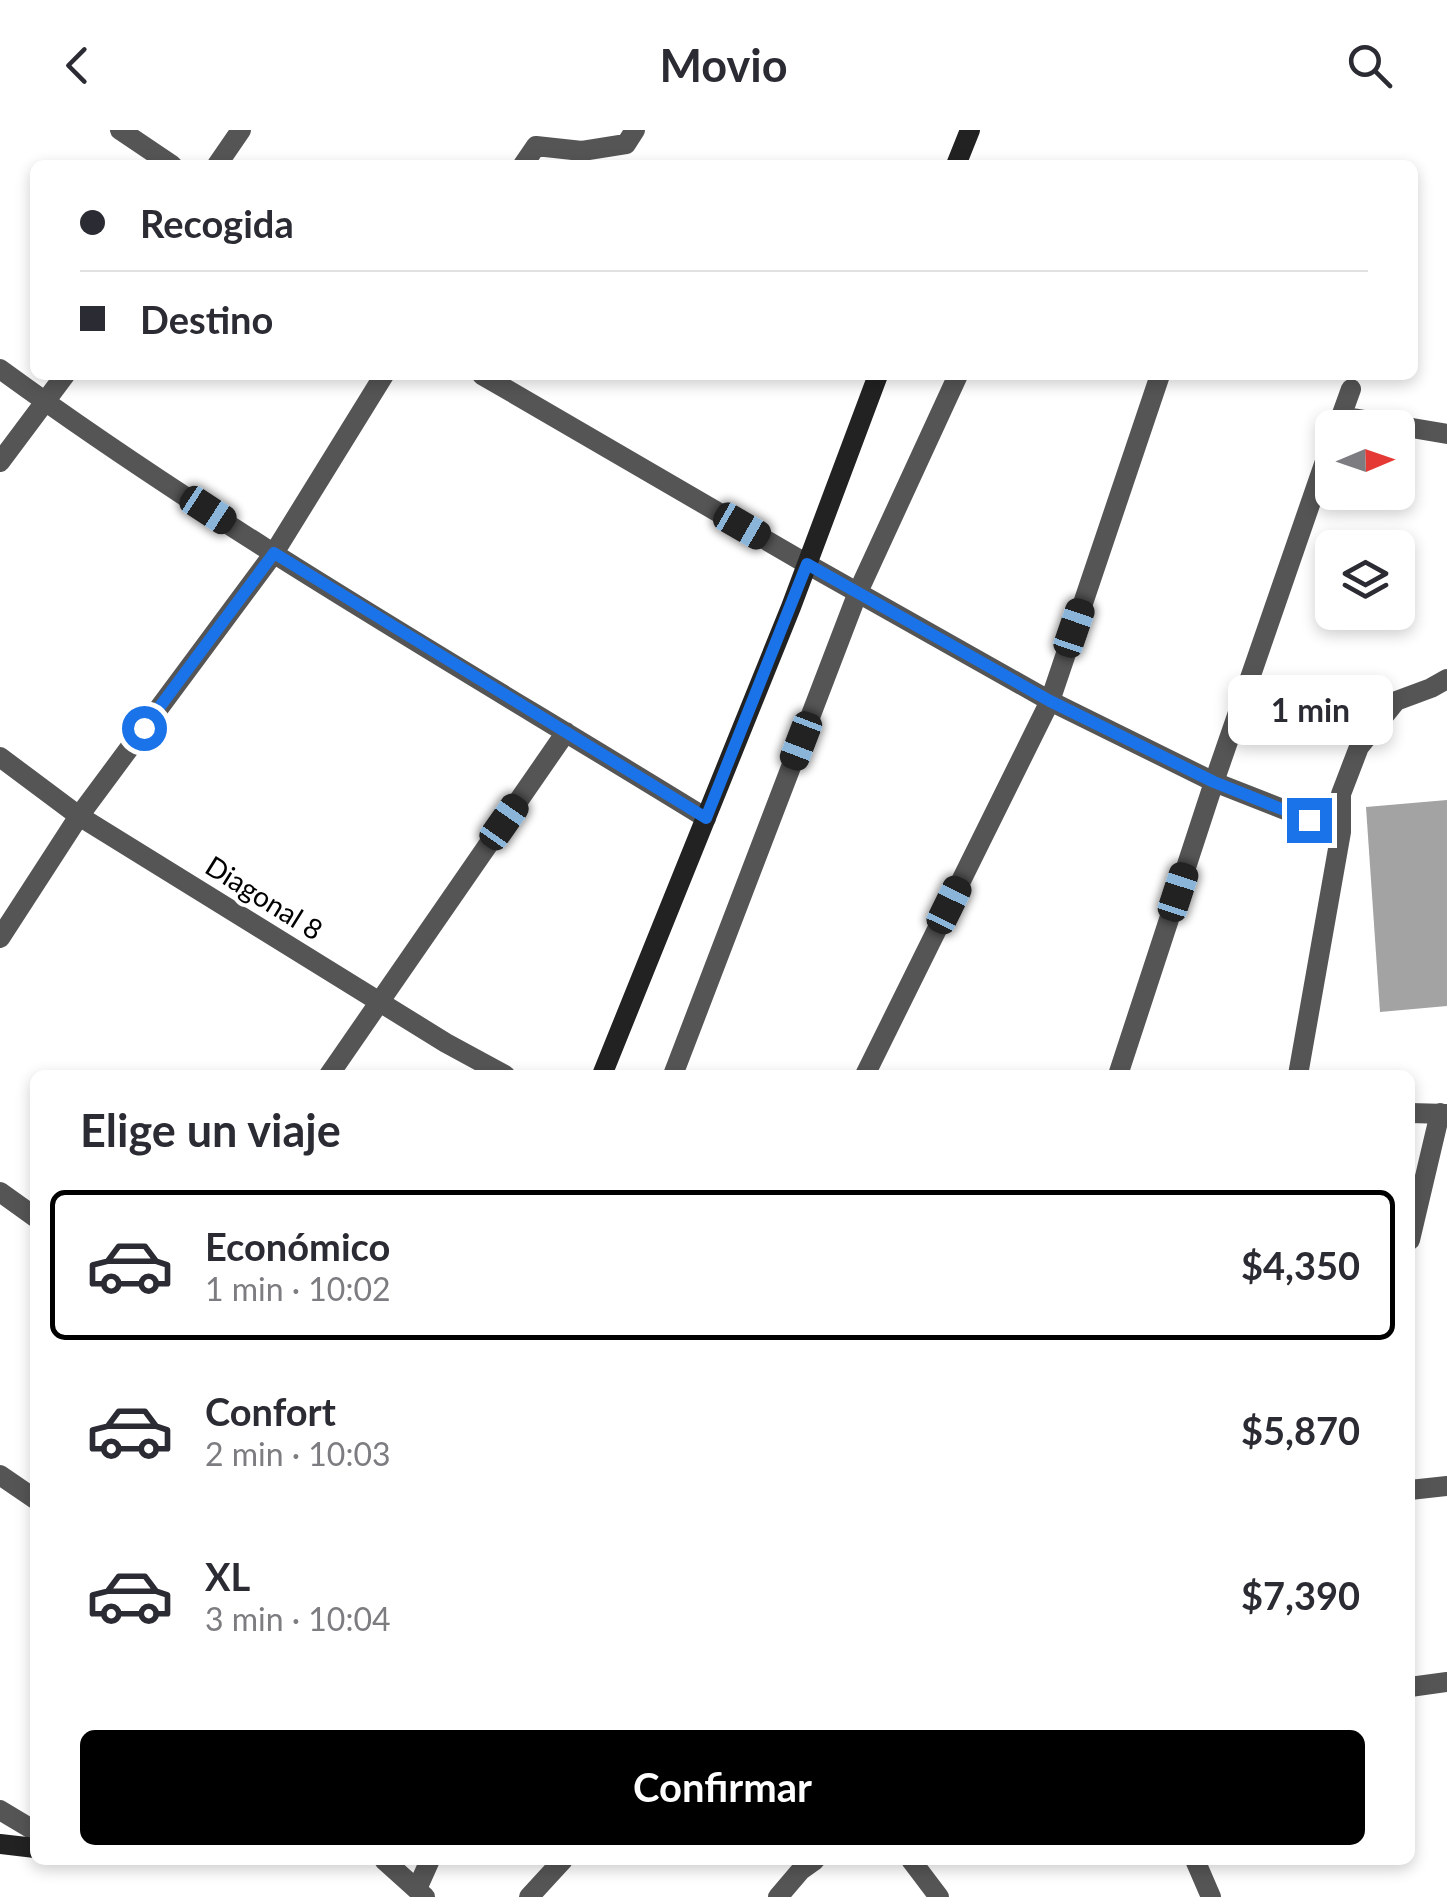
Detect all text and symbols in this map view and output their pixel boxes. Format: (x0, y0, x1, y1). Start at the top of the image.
icon: back (50, 38, 105, 93)
text: Movio (659, 38, 788, 92)
icon: search (1342, 38, 1397, 93)
text: Recogida (140, 200, 294, 246)
text: Destino (140, 296, 273, 342)
north arrow (1315, 410, 1415, 510)
map controls (1315, 410, 1415, 630)
car (175, 481, 241, 539)
car (709, 498, 775, 554)
button: layers (1315, 530, 1415, 630)
car (1050, 595, 1098, 661)
callout: 1 min (1226, 675, 1392, 745)
text: 1 min (1271, 690, 1350, 729)
route start (122, 706, 167, 751)
car (776, 708, 826, 774)
car (475, 789, 533, 855)
route end (1287, 798, 1332, 843)
street label: Diagonal 8 (200, 848, 329, 946)
car (1154, 859, 1202, 925)
car (922, 871, 976, 939)
text: Elige un viaje (80, 1103, 341, 1157)
icon: car (85, 1220, 175, 1310)
text: Económico (205, 1223, 390, 1269)
text: $4,350 (1241, 1242, 1360, 1288)
text: 1 min · 10:02 (205, 1269, 391, 1308)
icon: car (85, 1385, 175, 1475)
text: Confort (205, 1388, 336, 1434)
text: $5,870 (1241, 1407, 1360, 1453)
text: 2 min · 10:03 (205, 1434, 391, 1473)
icon: car (85, 1550, 175, 1640)
text: XL (205, 1553, 250, 1599)
text: $7,390 (1241, 1572, 1360, 1618)
text: 3 min · 10:04 (205, 1599, 391, 1638)
button: Confirmar (80, 1730, 1365, 1845)

